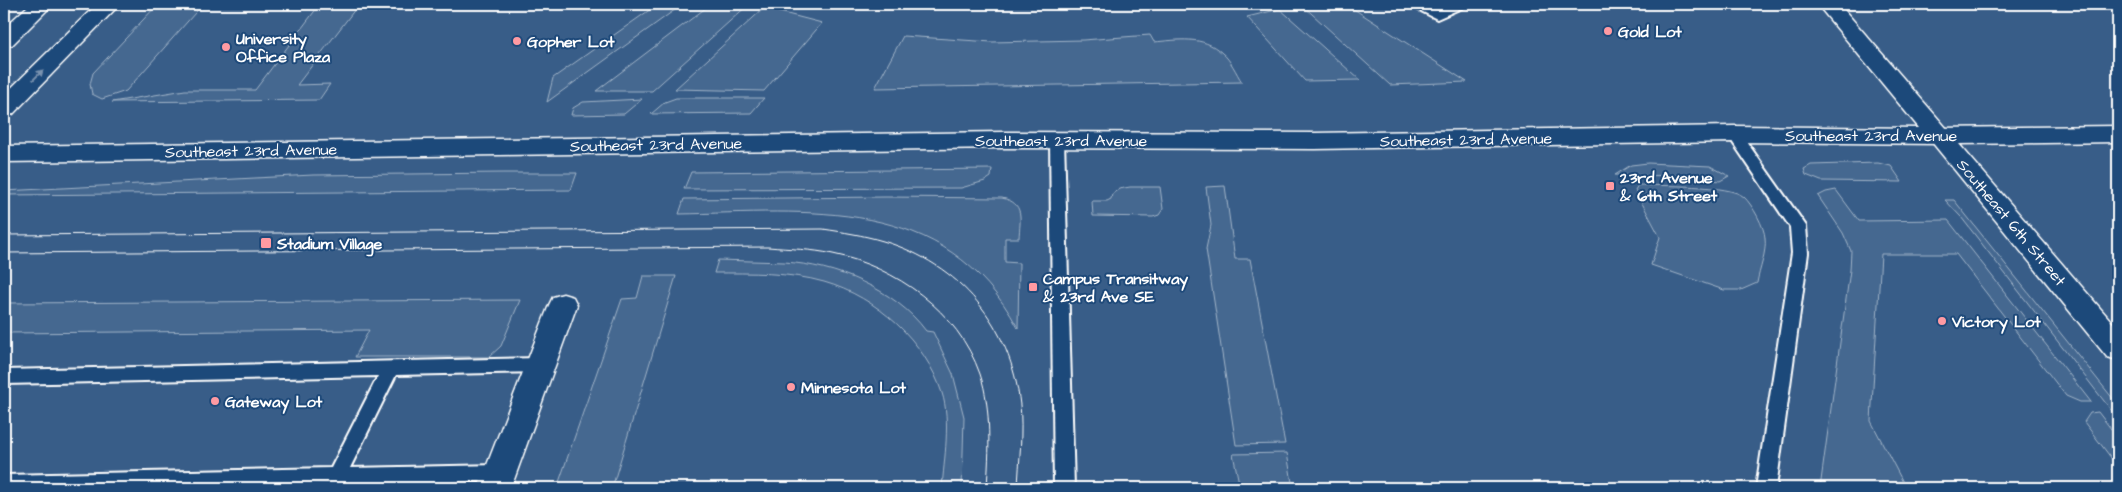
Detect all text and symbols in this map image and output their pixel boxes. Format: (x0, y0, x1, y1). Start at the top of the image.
place label: Gold Lot (1618, 21, 1682, 43)
marker: Gold Lot (1602, 25, 1614, 37)
place label: University Office Plaza (236, 28, 331, 68)
place label: Gopher Lot (527, 31, 615, 53)
marker: Gopher Lot (511, 35, 523, 47)
marker: University Office Plaza (220, 41, 232, 53)
one-way arrow (32, 69, 44, 81)
street label: Southeast 23rd Avenue (1785, 125, 1957, 147)
street label: Southeast 23rd Avenue (1380, 127, 1553, 153)
street label: Southeast 23rd Avenue (975, 130, 1147, 152)
street label: Southeast 23rd Avenue (570, 132, 743, 158)
street label: Southeast 23rd Avenue (165, 138, 338, 164)
street label: Southeast 6th Street (1951, 154, 2071, 291)
place label: 23rd Avenue & 6th Street (1619, 167, 1718, 207)
marker: 23rd Avenue & 6th Street (1604, 180, 1616, 192)
place label: Stadium Village (276, 233, 382, 257)
marker: Stadium Village (259, 236, 273, 250)
place label: Campus Transitway & 23rd Ave SE (1042, 268, 1188, 308)
marker: Campus Transitway & 23rd Ave SE (1027, 281, 1039, 293)
place label: Victory Lot (1951, 311, 2041, 334)
marker: Victory Lot (1936, 315, 1948, 327)
place label: Minnesota Lot (801, 377, 906, 399)
marker: Minnesota Lot (785, 381, 797, 393)
place label: Gateway Lot (225, 391, 323, 414)
marker: Gateway Lot (209, 395, 221, 407)

